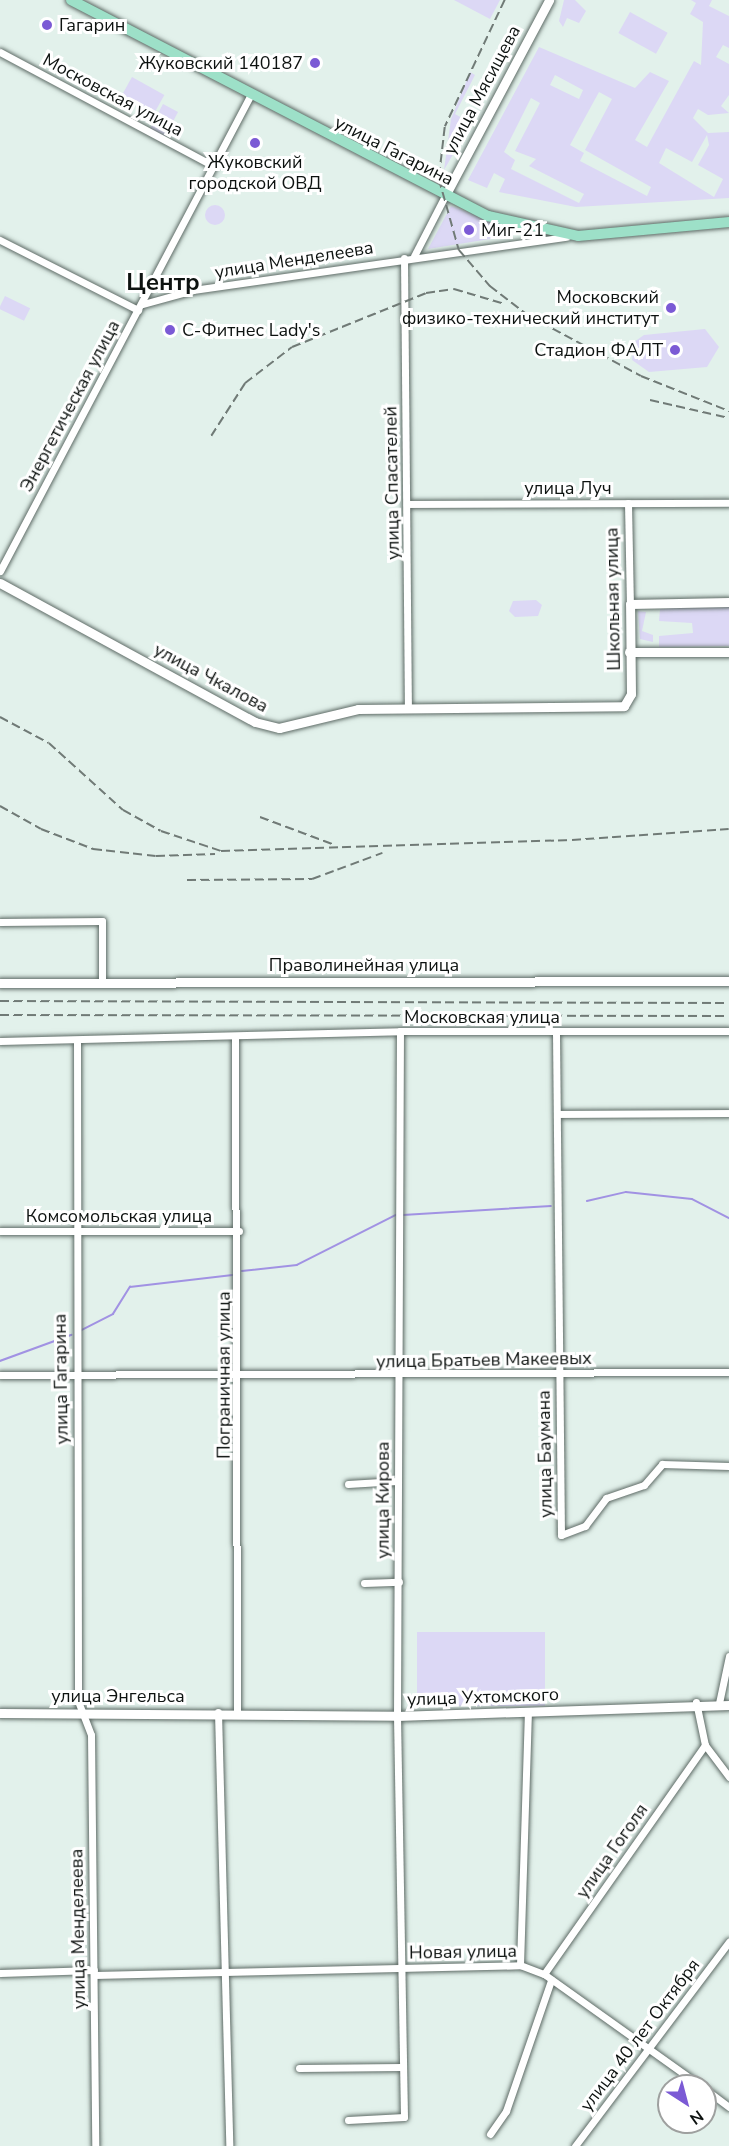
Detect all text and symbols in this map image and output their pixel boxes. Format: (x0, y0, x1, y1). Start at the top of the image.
place label: Гагарин (59, 14, 125, 36)
marker: Гагарин (40, 18, 54, 32)
street label: улица Мясищева (439, 22, 525, 158)
street label: Московская улица (39, 49, 187, 141)
place label: Жуковский 140187 (139, 52, 303, 74)
marker: Жуковский 140187 (308, 56, 322, 70)
street label: улица Гагарина (331, 112, 457, 190)
marker: Жуковский городской ОВД (248, 136, 262, 150)
place label: Жуковский городской ОВД (189, 152, 321, 195)
place label: Миг-21 (481, 219, 544, 241)
marker: Миг-21 (462, 223, 476, 237)
street label: улица Менделеева (213, 237, 375, 283)
district label: Центр (126, 269, 200, 297)
place label: Московский физико-технический институт (402, 287, 659, 330)
marker: Московский физико-технический институт (664, 301, 678, 315)
street label: Энергетическая улица (16, 317, 124, 495)
place label: С-Фитнес Lady's (182, 319, 320, 341)
marker: С-Фитнес Lady's (163, 323, 177, 337)
place label: Стадион ФАЛТ (534, 339, 663, 361)
marker: Стадион ФАЛТ (668, 343, 682, 357)
street label: улица Спасателей (380, 406, 404, 560)
street label: улица Луч (524, 477, 612, 499)
street label: Школьная улица (601, 527, 625, 671)
street label: улица Чкалова (150, 639, 272, 717)
street label: Праволинейная улица (269, 954, 459, 976)
street label: Московская улица (404, 1006, 560, 1028)
street label: Комсомольская улица (26, 1205, 212, 1227)
street label: Пограничная улица (213, 1291, 235, 1459)
street label: улица Гагарина (49, 1313, 73, 1445)
street label: улица Братьев Макеевых (376, 1347, 592, 1373)
street label: улица Баумана (533, 1390, 557, 1518)
street label: улица Кирова (372, 1441, 394, 1559)
street label: улица Ухтомского (407, 1684, 559, 1710)
street label: улица Энгельса (51, 1685, 185, 1707)
street label: улица Гоголя (571, 1800, 653, 1902)
street label: улица Менделеева (66, 1849, 90, 2009)
street label: Новая улица (409, 1940, 517, 1964)
street label: улица 40 лет Октября (576, 1955, 704, 2115)
north arrow (657, 2074, 717, 2134)
text: N (685, 2105, 708, 2129)

